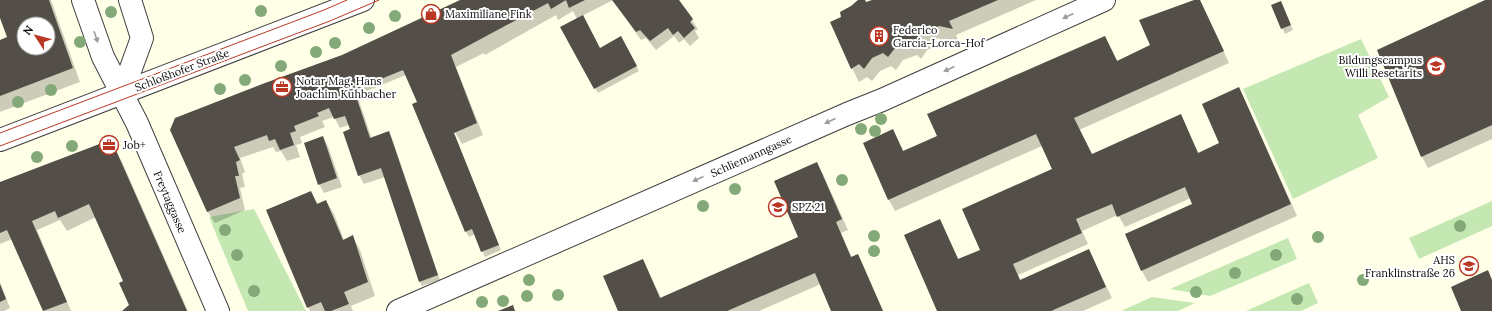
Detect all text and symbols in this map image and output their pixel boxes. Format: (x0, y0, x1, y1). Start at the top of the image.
shop icon: Maximiliane Fink (420, 3, 442, 25)
place label: Maximiliane Fink (445, 7, 532, 21)
one-way arrow (1062, 13, 1074, 19)
north arrow (16, 16, 56, 56)
text: N (20, 22, 36, 38)
place label: Federico García-Lorca-Hof (893, 23, 985, 50)
building icon: Federico García-Lorca-Hof (868, 25, 890, 47)
one-way arrow (93, 31, 99, 43)
street label: Schloßhofer Straße (133, 46, 231, 94)
place label: Bildungscampus Willi Resetarits (1339, 53, 1422, 80)
school or university icon: Bildungscampus Willi Resetarits (1425, 55, 1447, 77)
one-way arrow (943, 67, 955, 73)
place label: Notar Mag. Hans Joachim Kühbacher (295, 74, 396, 101)
office icon: Notar Mag. Hans Joachim Kühbacher (271, 76, 293, 98)
one-way arrow (824, 119, 836, 125)
street label: Schliemanngasse (708, 132, 794, 180)
office icon: Job+ (98, 134, 120, 156)
place label: Job+ (122, 138, 146, 152)
street label: Freytaggasse (151, 169, 189, 235)
one-way arrow (693, 176, 704, 182)
school or university icon: SPZ 21 (767, 196, 789, 218)
place label: SPZ 21 (792, 200, 824, 214)
place label: AHS Franklinstraße 26 (1365, 253, 1455, 280)
school or university icon: AHS Franklinstraße 26 (1458, 255, 1480, 277)

